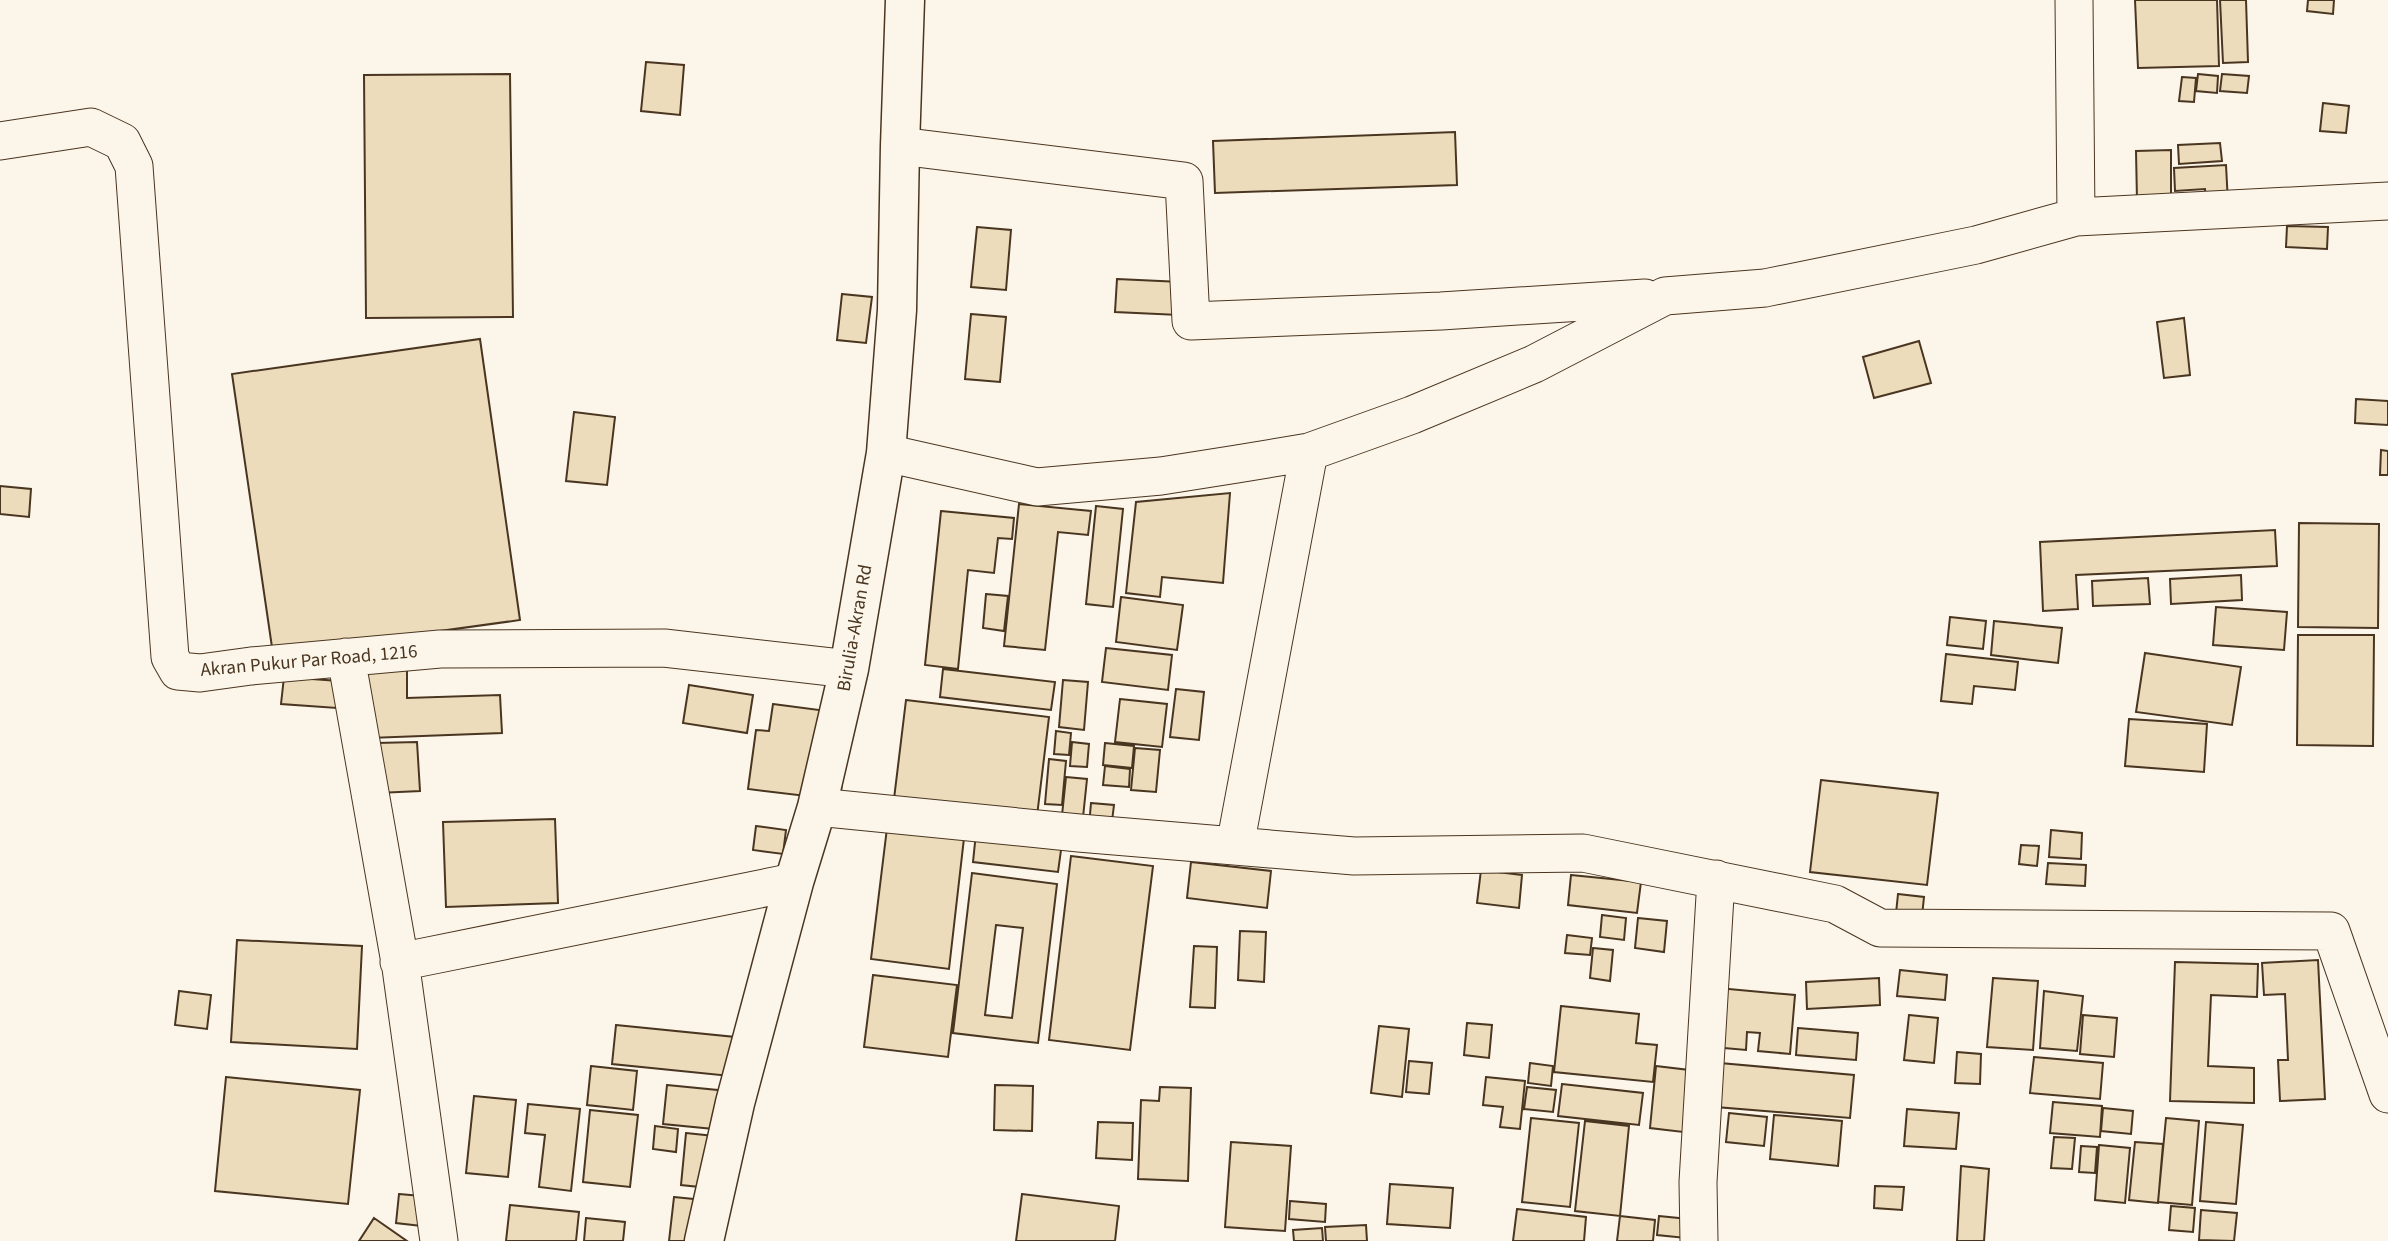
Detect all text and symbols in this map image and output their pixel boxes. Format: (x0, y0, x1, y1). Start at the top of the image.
street label: Birulia-Akran Rd (831, 562, 879, 694)
street label: Akran Pukur Par Road, 1216 (199, 638, 419, 684)

